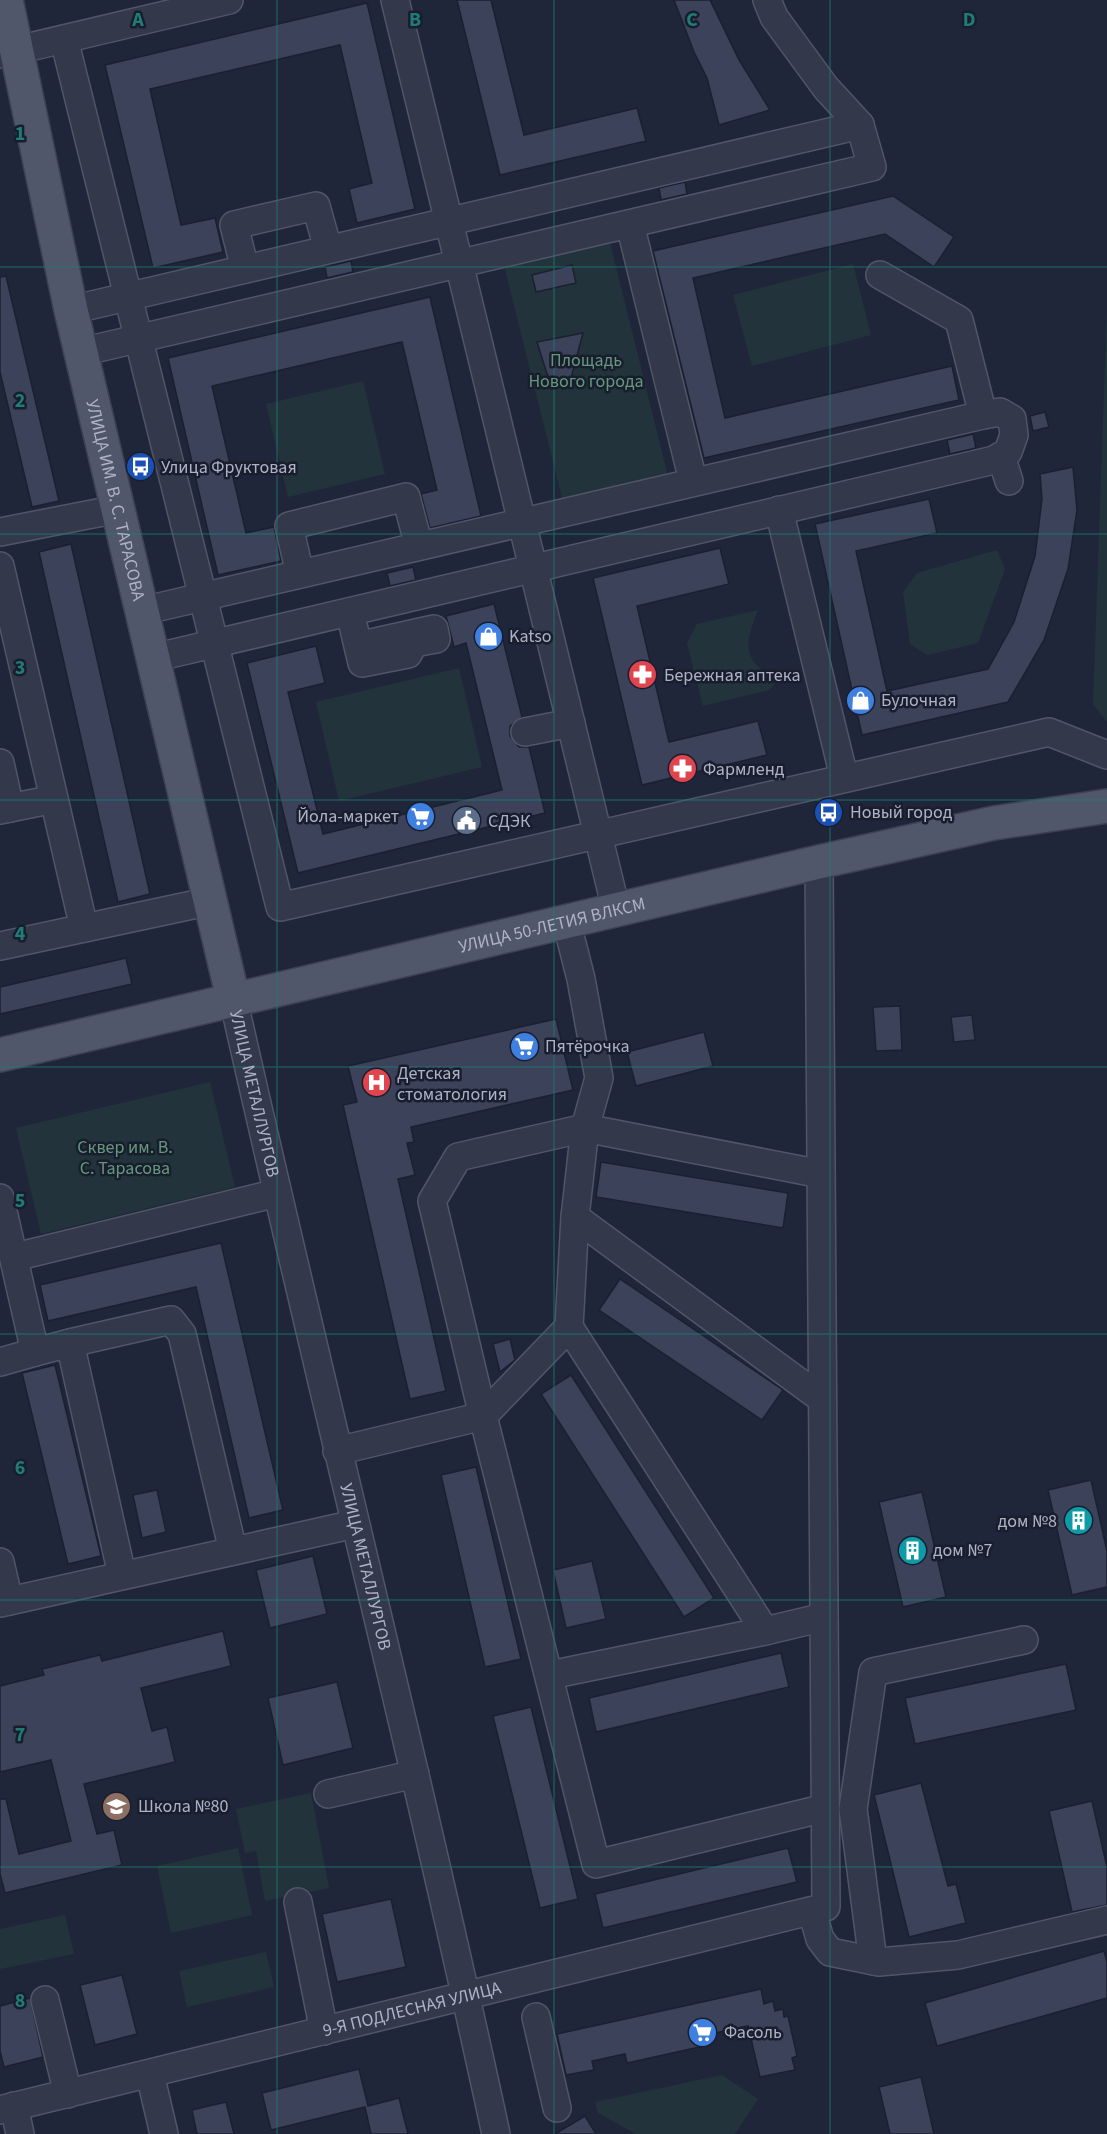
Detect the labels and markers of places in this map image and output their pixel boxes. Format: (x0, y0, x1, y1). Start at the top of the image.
bus stop icon: Улица Фруктовая (124, 451, 156, 483)
place label: Улица Фруктовая (161, 455, 297, 480)
shop icon: Katso (472, 620, 504, 652)
place label: Katso (509, 624, 551, 649)
pharmacy icon: Бережная аптека (627, 659, 659, 691)
place label: Бережная аптека (664, 663, 800, 688)
shop icon: Булочная (844, 684, 876, 716)
place label: Булочная (881, 688, 956, 713)
pharmacy icon: Фармленд (666, 753, 698, 785)
place label: Фармленд (703, 757, 785, 782)
bus stop icon: Новый город (813, 796, 845, 828)
supermarket icon: Йола-маркет (404, 800, 436, 832)
place label: Новый город (850, 800, 953, 825)
place label: Йола-маркет (297, 804, 399, 829)
public building icon: СДЭК (451, 805, 483, 837)
place label: СДЭК (488, 809, 531, 834)
supermarket icon: Пятёрочка (508, 1030, 540, 1062)
place label: Пятёрочка (545, 1034, 630, 1059)
place label: Детская стоматология (397, 1061, 507, 1107)
hospital icon: Детская стоматология (360, 1067, 392, 1099)
building icon: дом №8 (1062, 1505, 1094, 1537)
place label: дом №8 (998, 1509, 1057, 1534)
building icon: дом №7 (896, 1534, 928, 1566)
place label: дом №7 (933, 1538, 992, 1563)
school or university icon: Школа №80 (101, 1790, 133, 1822)
place label: Школа №80 (138, 1794, 228, 1819)
supermarket icon: Фасоль (687, 2016, 719, 2048)
place label: Фасоль (724, 2020, 782, 2045)

